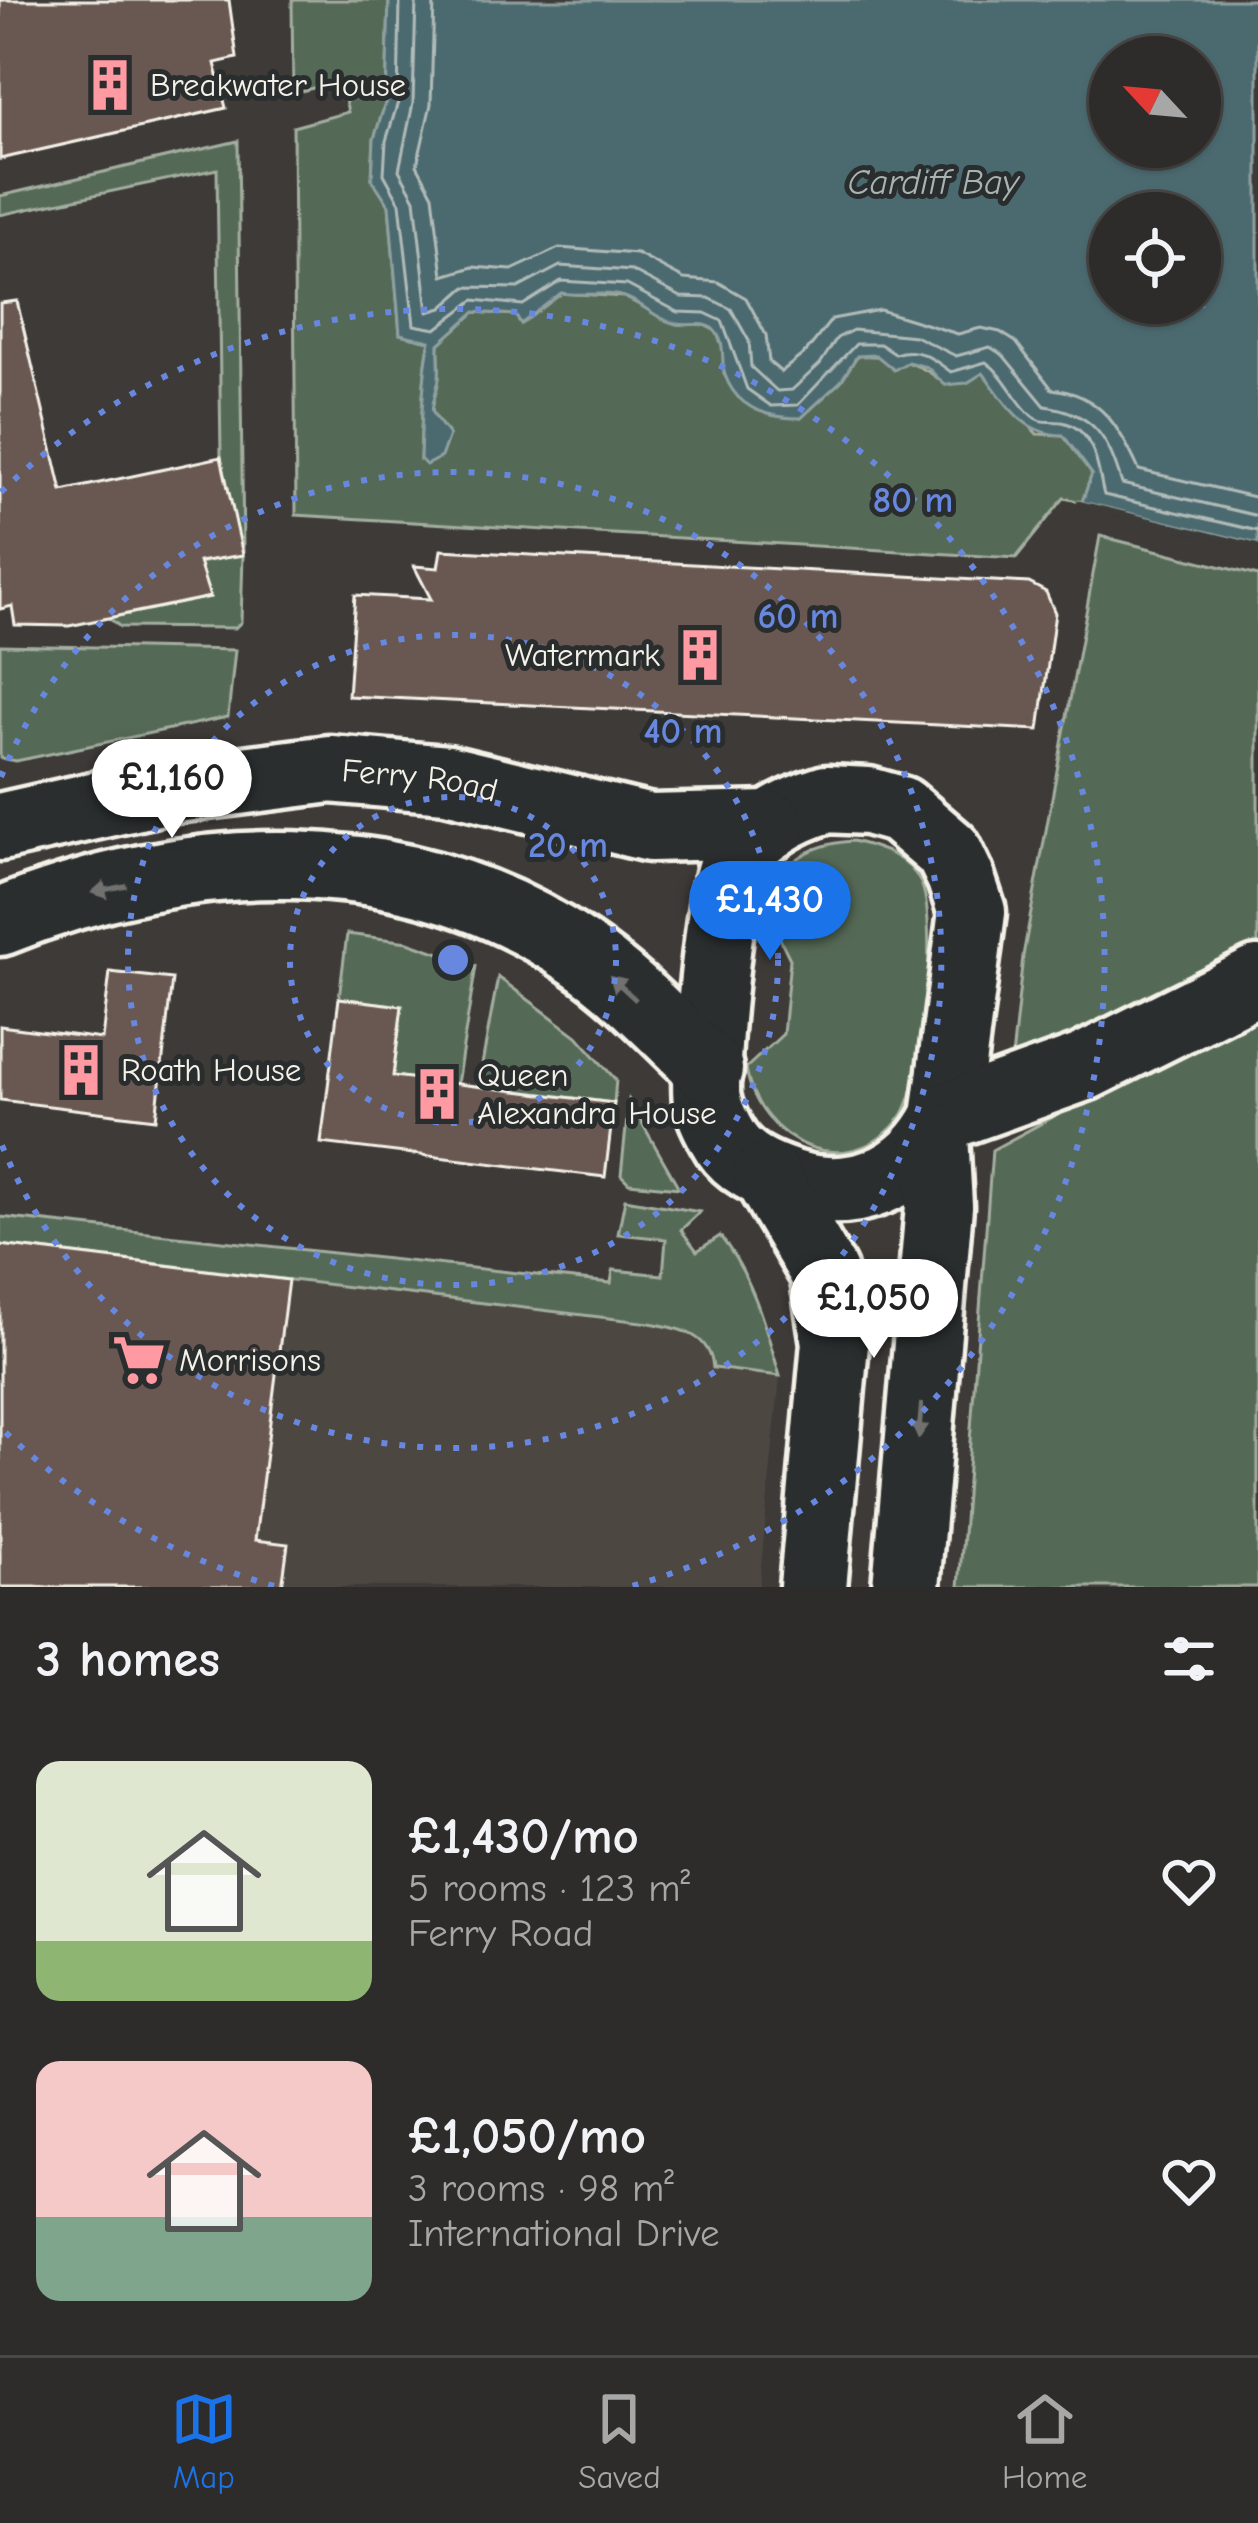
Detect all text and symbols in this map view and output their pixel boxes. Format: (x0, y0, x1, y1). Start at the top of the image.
north arrow (1089, 36, 1221, 168)
map controls (1089, 36, 1221, 324)
building icon: Breakwater House (81, 56, 139, 114)
place label: Breakwater House (150, 66, 406, 104)
water label: Cardiff Bay (847, 162, 1021, 203)
button: locate (1089, 192, 1221, 324)
text: 80 m (873, 480, 953, 521)
text: 60 m (758, 596, 838, 637)
building icon: Watermark (671, 626, 729, 684)
place label: Watermark (505, 636, 660, 674)
text: 40 m (644, 711, 722, 752)
pin: £1,160 (74, 739, 270, 841)
street label: Ferry Road (340, 751, 502, 810)
text: £1,160 (119, 755, 225, 800)
text: 20 m (528, 825, 608, 866)
pin: £1,430 (672, 861, 868, 963)
text: £1,430 (716, 877, 824, 922)
one-way arrow (90, 881, 127, 900)
centre of rings (432, 939, 474, 981)
one-way arrow (609, 975, 638, 1003)
building icon: Roath House (52, 1041, 110, 1099)
place label: Roath House (121, 1051, 301, 1089)
place label: Queen Alexandra House (477, 1056, 716, 1132)
building icon: Queen Alexandra House (408, 1065, 466, 1123)
pin: £1,050 (776, 1259, 972, 1361)
text: £1,050 (817, 1275, 931, 1320)
supermarket icon: Morrisons (110, 1331, 168, 1389)
place label: Morrisons (179, 1341, 321, 1379)
one-way arrow (910, 1403, 929, 1440)
icon: filters (1156, 1626, 1222, 1692)
text: 3 homes (36, 1630, 220, 1689)
text: £1,430/mo (408, 1807, 639, 1866)
icon: home (132, 1809, 276, 1953)
icon: heart (1156, 1848, 1222, 1914)
text: 5 rooms · 123 m² (408, 1866, 690, 1911)
text: Ferry Road (408, 1911, 593, 1956)
text: £1,050/mo (408, 2107, 646, 2166)
icon: home (132, 2109, 276, 2253)
icon: heart (1156, 2148, 1222, 2214)
text: 3 rooms · 98 m² (408, 2166, 674, 2211)
text: International Drive (408, 2211, 719, 2256)
tab: Map (171, 2386, 237, 2496)
tab: Saved (578, 2386, 661, 2496)
tab: Home (1002, 2386, 1087, 2496)

